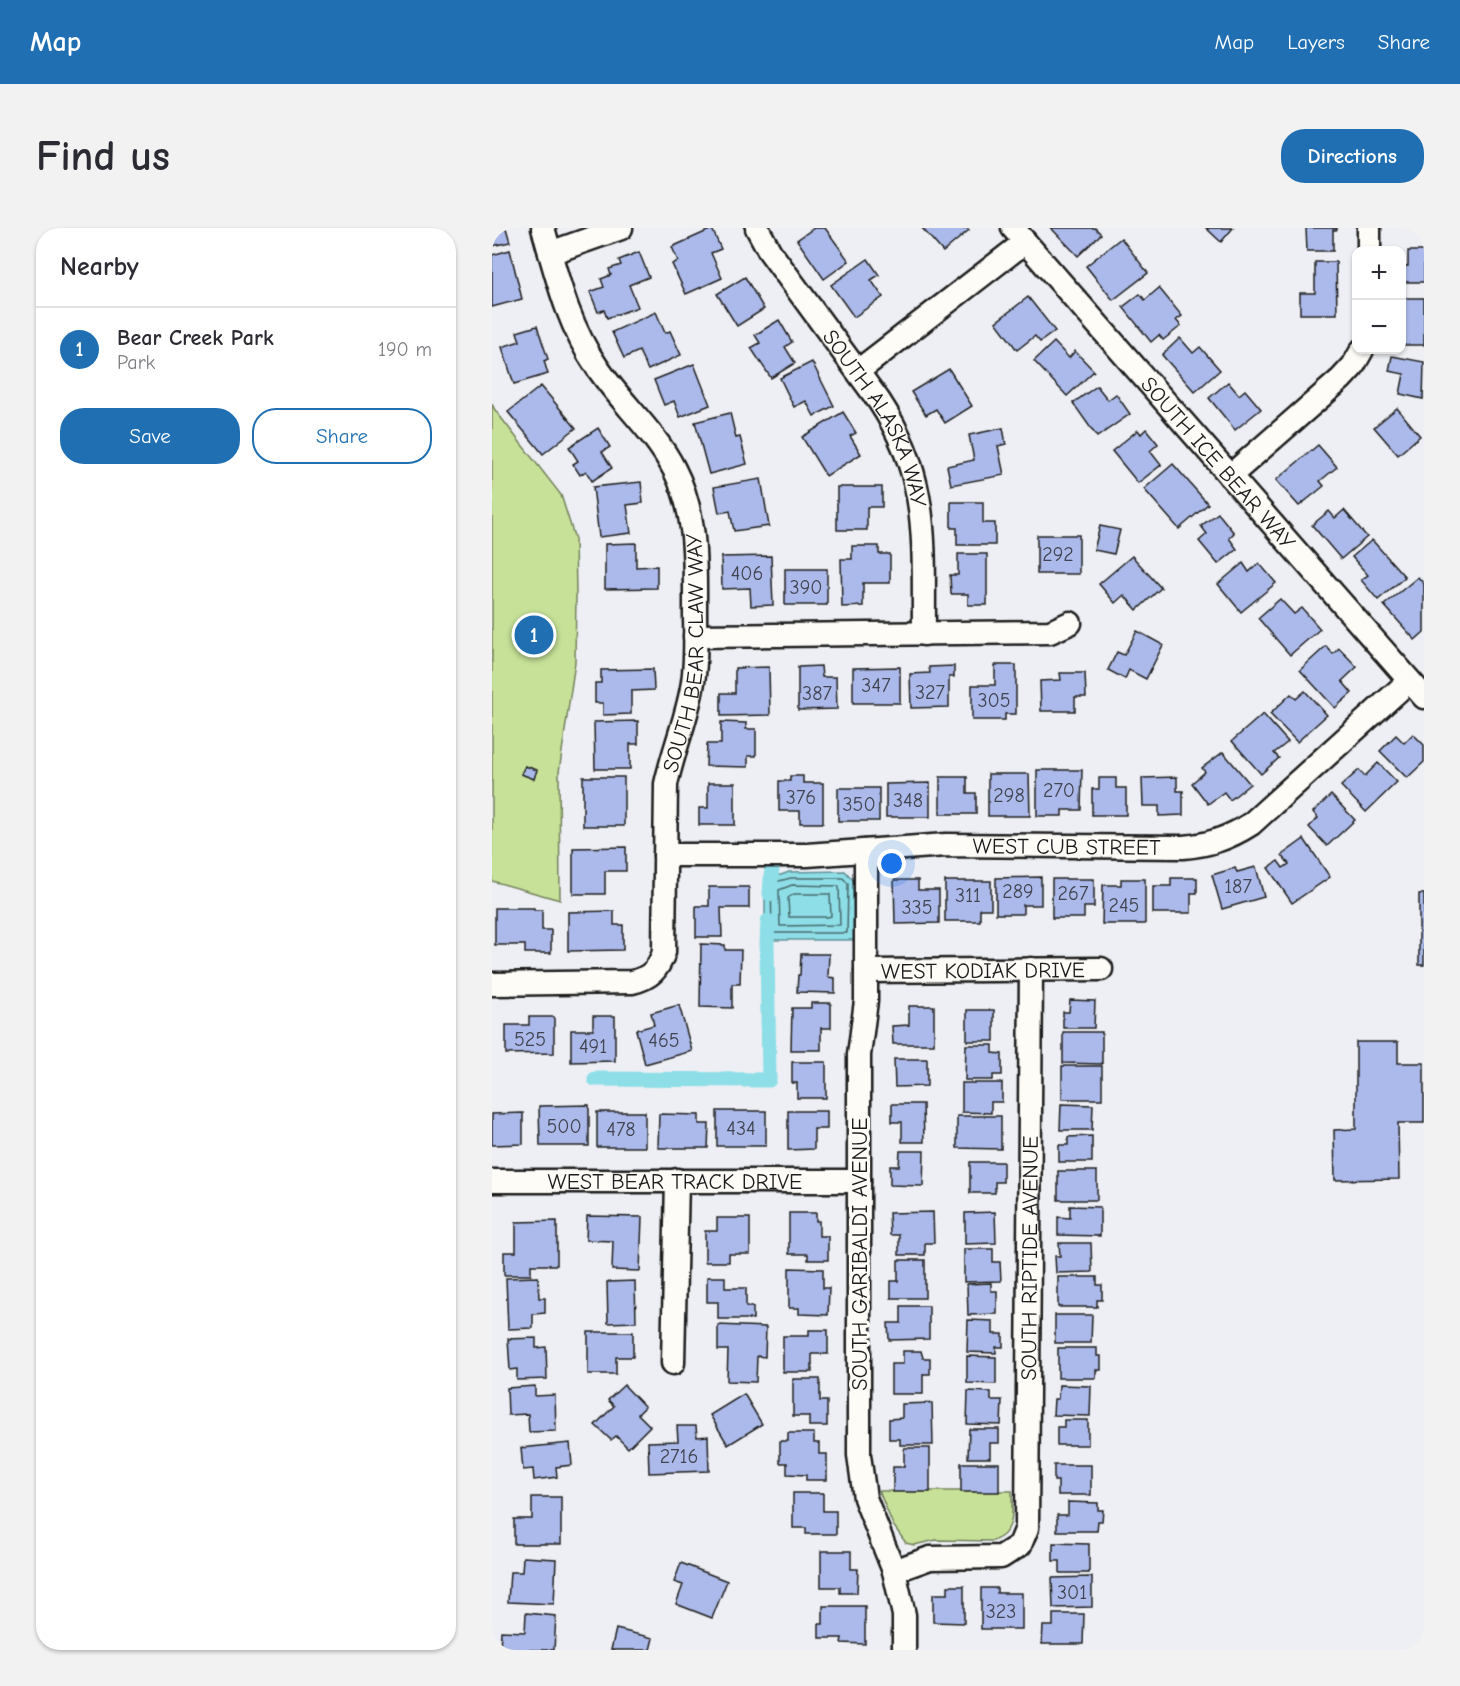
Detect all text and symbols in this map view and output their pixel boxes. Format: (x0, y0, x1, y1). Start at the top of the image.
text: Map (30, 26, 81, 58)
text: Map (1215, 30, 1254, 54)
text: Layers (1287, 30, 1345, 54)
text: Share (1378, 30, 1430, 54)
button: Directions (1281, 129, 1424, 183)
text: Find us (36, 132, 170, 181)
map controls (1352, 246, 1406, 354)
button: + (1352, 246, 1406, 300)
text: Nearby (60, 252, 139, 282)
button: − (1352, 300, 1406, 354)
text: Bear Creek Park (117, 325, 274, 351)
street label: SOUTH ALASKA WAY (817, 325, 932, 509)
text: 1 (76, 338, 83, 361)
text: 190 m (378, 338, 432, 361)
text: Park (117, 351, 155, 374)
street label: SOUTH ICE BEAR WAY (1135, 372, 1301, 555)
button: Save (60, 408, 240, 464)
button: Share (252, 408, 432, 464)
street label: SOUTH BEAR CLAW WAY (657, 532, 709, 775)
house number: 292 (1042, 543, 1074, 566)
house number: 406 (731, 562, 763, 585)
house number: 390 (790, 576, 822, 599)
pin: 1 (514, 612, 554, 658)
house number: 347 (861, 674, 891, 697)
house number: 327 (915, 681, 946, 704)
house number: 387 (802, 682, 832, 705)
house number: 305 (977, 689, 1011, 712)
house number: 270 (1043, 779, 1075, 802)
house number: 298 (993, 784, 1025, 807)
house number: 376 (786, 786, 816, 809)
house number: 348 (893, 789, 923, 812)
house number: 350 (842, 793, 876, 816)
street label: WEST CUB STREET (973, 833, 1161, 861)
your location (877, 849, 906, 878)
house number: 187 (1224, 875, 1252, 898)
house number: 289 (1002, 880, 1034, 903)
house number: 267 (1058, 882, 1089, 905)
house number: 311 (955, 884, 981, 907)
house number: 245 (1109, 894, 1139, 917)
house number: 335 (901, 896, 933, 919)
street label: WEST KODIAK DRIVE (881, 957, 1085, 985)
house number: 525 (514, 1028, 546, 1051)
house number: 465 (648, 1029, 680, 1052)
house number: 491 (579, 1035, 607, 1058)
house number: 500 (546, 1115, 582, 1138)
house number: 434 (726, 1117, 756, 1140)
house number: 478 (606, 1118, 636, 1141)
street label: SOUTH GARIBALDI AVENUE (847, 1118, 873, 1390)
street label: SOUTH RIPTIDE AVENUE (1016, 1136, 1044, 1381)
street label: WEST BEAR TRACK DRIVE (548, 1169, 802, 1195)
house number: 2716 (660, 1445, 698, 1468)
house number: 301 (1057, 1581, 1087, 1604)
house number: 323 (986, 1600, 1016, 1623)

